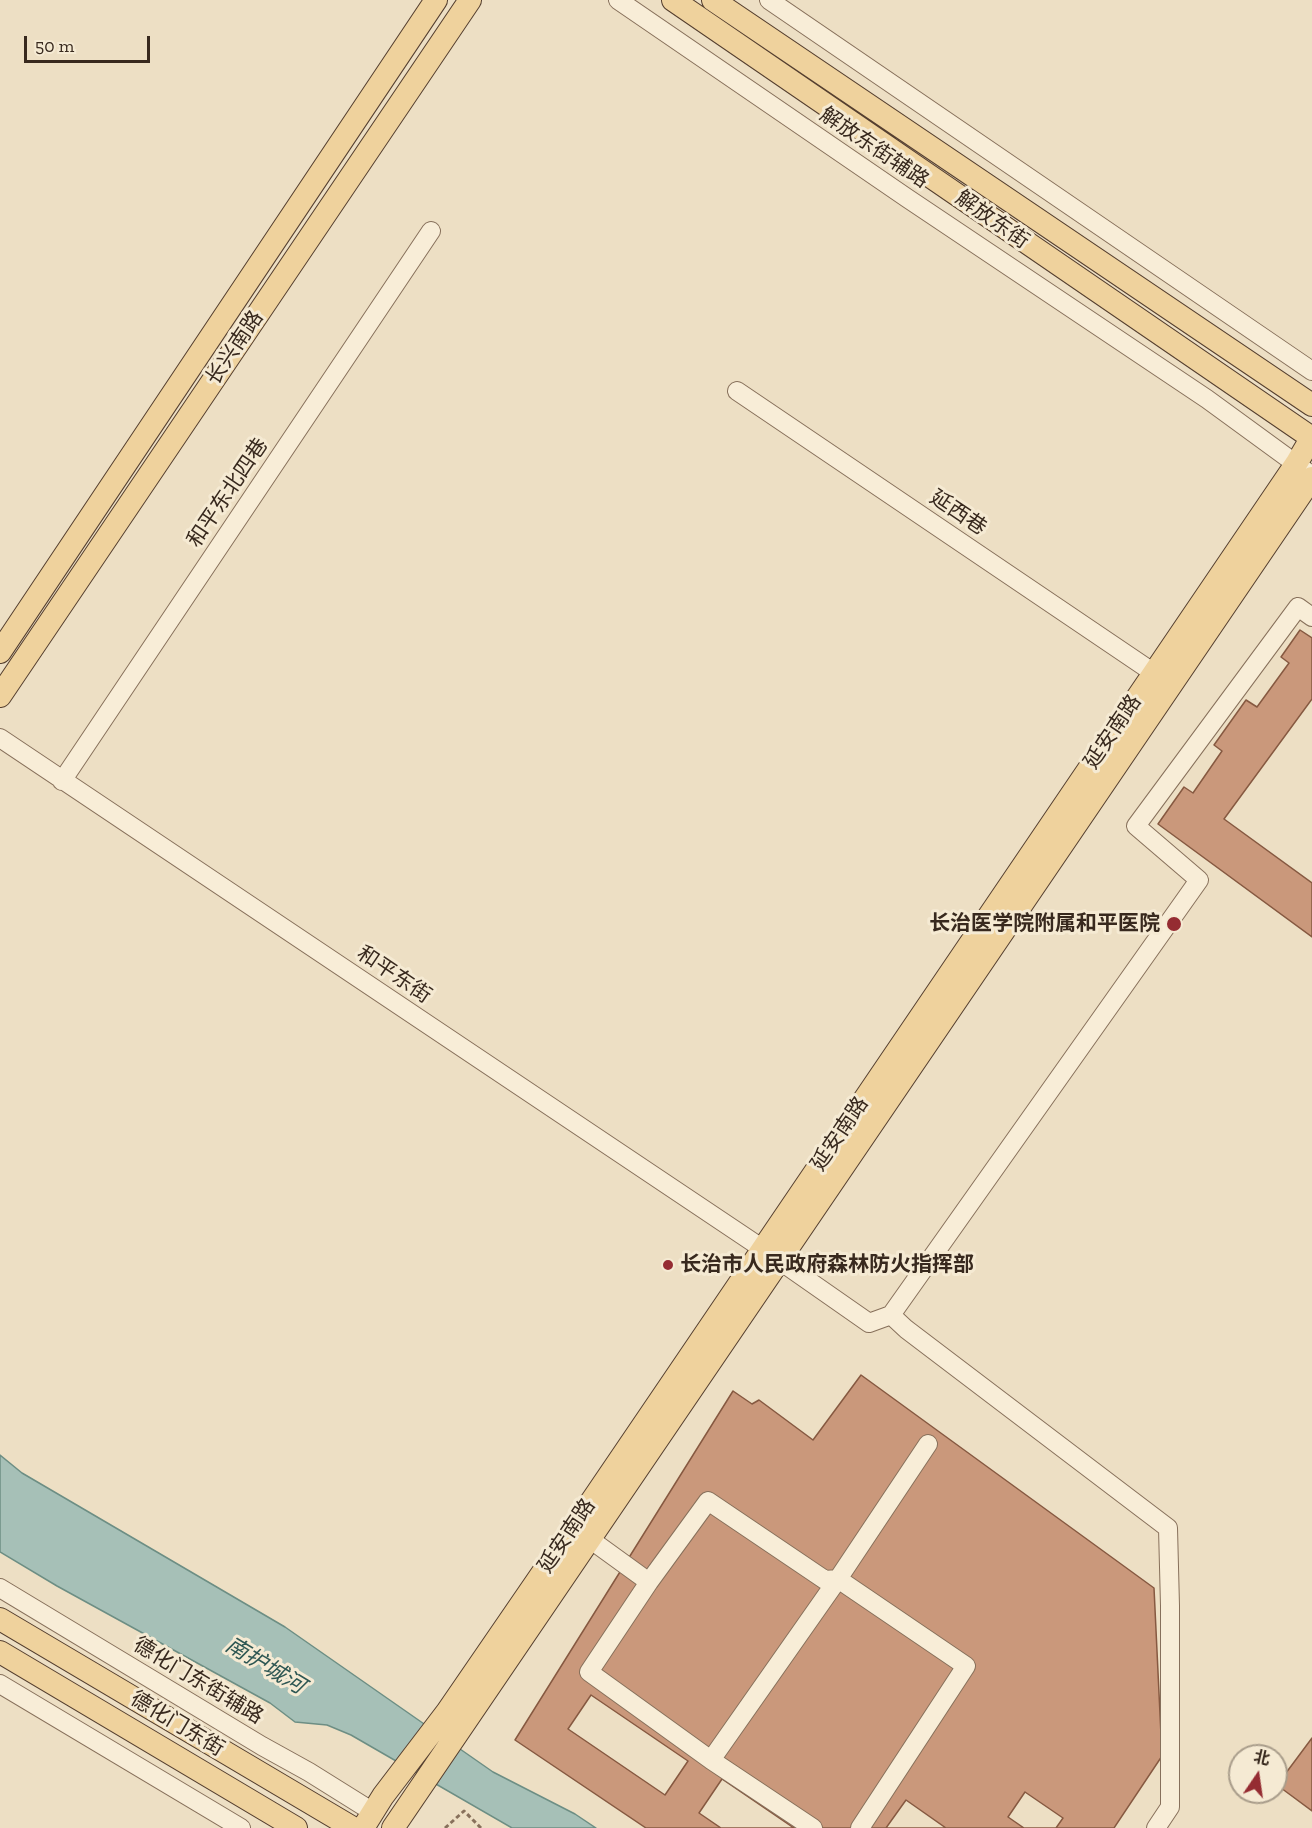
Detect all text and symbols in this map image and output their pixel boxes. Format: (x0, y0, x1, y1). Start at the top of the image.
scale bar (27, 24, 153, 62)
text: 50 m (35, 35, 74, 57)
street label: 解放东街辅路 (815, 102, 933, 194)
street label: 解放东街 (950, 186, 1034, 254)
street label: 长兴南路 (201, 306, 269, 390)
street label: 和平东北四巷 (182, 434, 274, 552)
street label: 延西巷 (925, 485, 991, 541)
street label: 延安南路 (1079, 690, 1147, 774)
place label: 长治医学院附属和平医院 (929, 911, 1160, 937)
marker: 长治医学院附属和平医院 (1165, 915, 1183, 933)
street label: 和平东街 (352, 941, 436, 1009)
street label: 延安南路 (806, 1092, 874, 1176)
place label: 长治市人民政府森林防火指挥部 (680, 1252, 974, 1278)
marker: 长治市人民政府森林防火指挥部 (661, 1258, 675, 1272)
street label: 延安南路 (533, 1494, 601, 1578)
street label: 德化门东街辅路 (129, 1632, 267, 1730)
water label: 南护城河 (220, 1632, 310, 1700)
street label: 德化门东街 (126, 1686, 228, 1762)
north arrow (1228, 1744, 1288, 1804)
text: 北 (1252, 1747, 1272, 1769)

